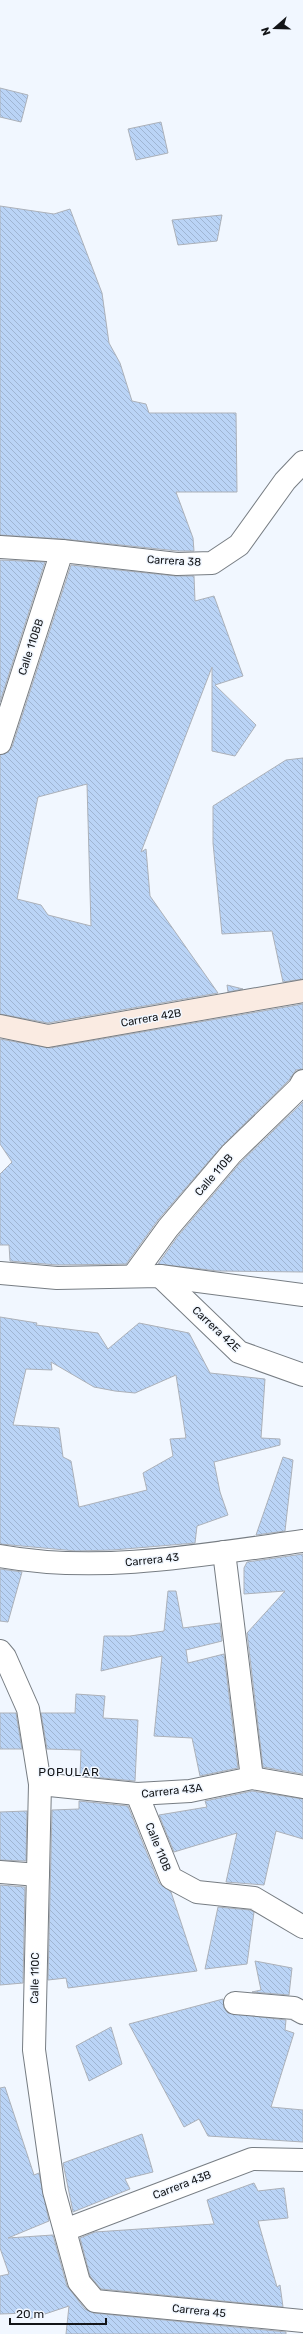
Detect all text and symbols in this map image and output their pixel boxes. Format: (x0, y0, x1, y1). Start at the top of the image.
north arrow (255, 8, 295, 48)
text: N (259, 25, 274, 37)
street label: Carrera 38 (147, 553, 201, 569)
street label: Calle 110BB (16, 617, 46, 677)
street label: Carrera 42B (120, 1006, 182, 1030)
street label: Calle 110B (192, 1151, 236, 1199)
street label: Carrera 42E (189, 1304, 243, 1355)
street label: Carrera 43 (124, 1551, 180, 1569)
district label: POPULAR (38, 1765, 100, 1779)
street label: Carrera 43A (141, 1781, 204, 1801)
street label: Calle 110B (142, 1821, 174, 1873)
street label: Calle 110C (28, 1952, 42, 2004)
street label: Carrera 43B (151, 2168, 213, 2202)
scale bar (10, 2300, 106, 2326)
street label: Carrera 45 (171, 2302, 227, 2320)
text: 20 m (16, 2307, 44, 2321)

